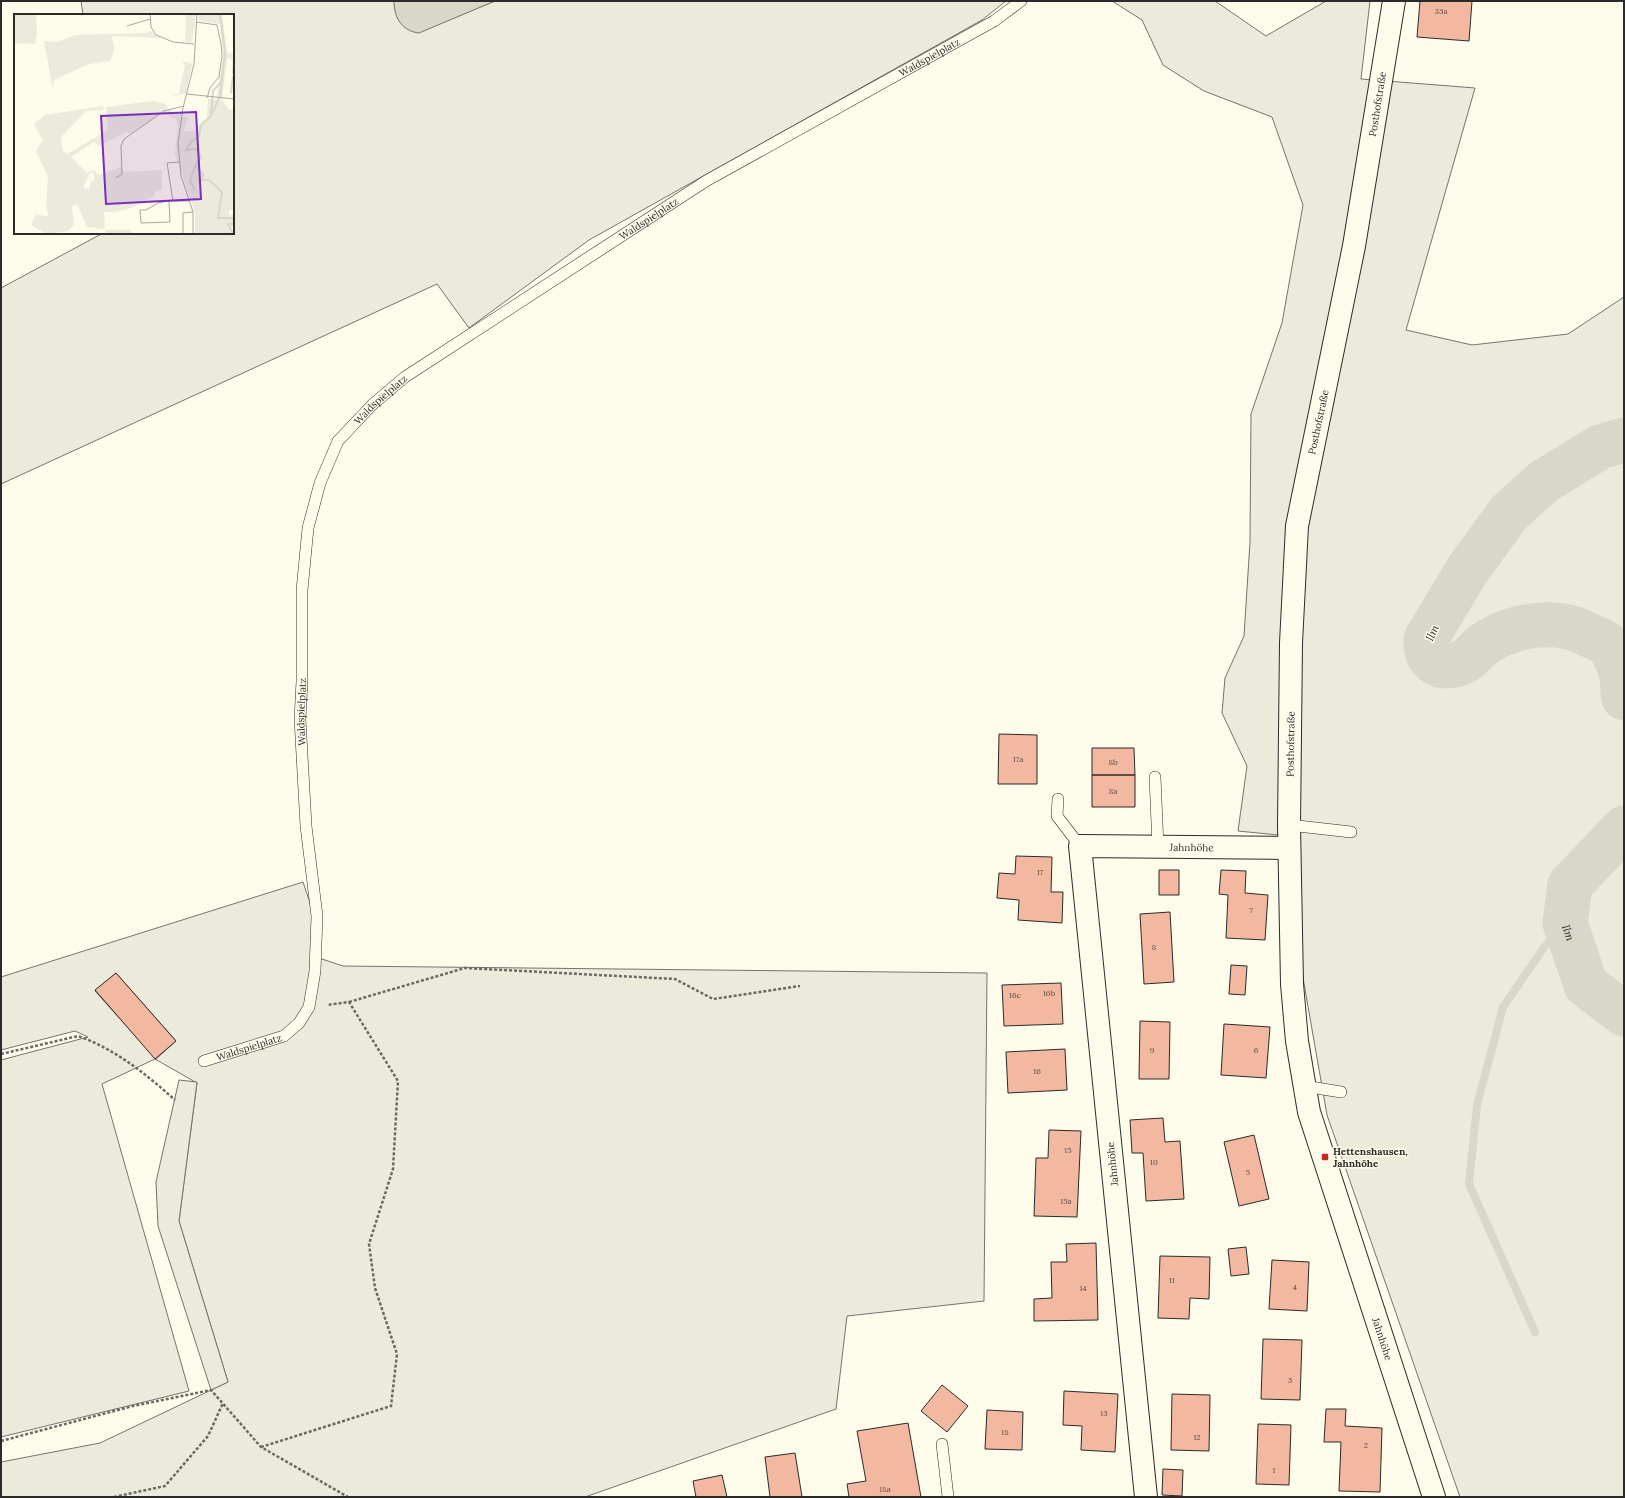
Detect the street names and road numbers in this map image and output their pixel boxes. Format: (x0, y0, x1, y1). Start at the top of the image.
street label: Waldspielplatz (897, 35, 962, 80)
street label: Posthofstraße (1366, 70, 1389, 138)
street label: Waldspielplatz (617, 195, 681, 243)
street label: Waldspielplatz (351, 372, 410, 427)
street label: Posthofstraße (1305, 388, 1332, 456)
street label: Waldspielplatz (294, 678, 309, 746)
street label: Posthofstraße (1283, 711, 1298, 777)
street label: Jahnhöhe (1169, 841, 1214, 854)
street label: Waldspielplatz (215, 1031, 283, 1064)
street label: Jahnhöhe (1104, 1141, 1121, 1188)
street label: Jahnhöhe (1369, 1315, 1395, 1363)

